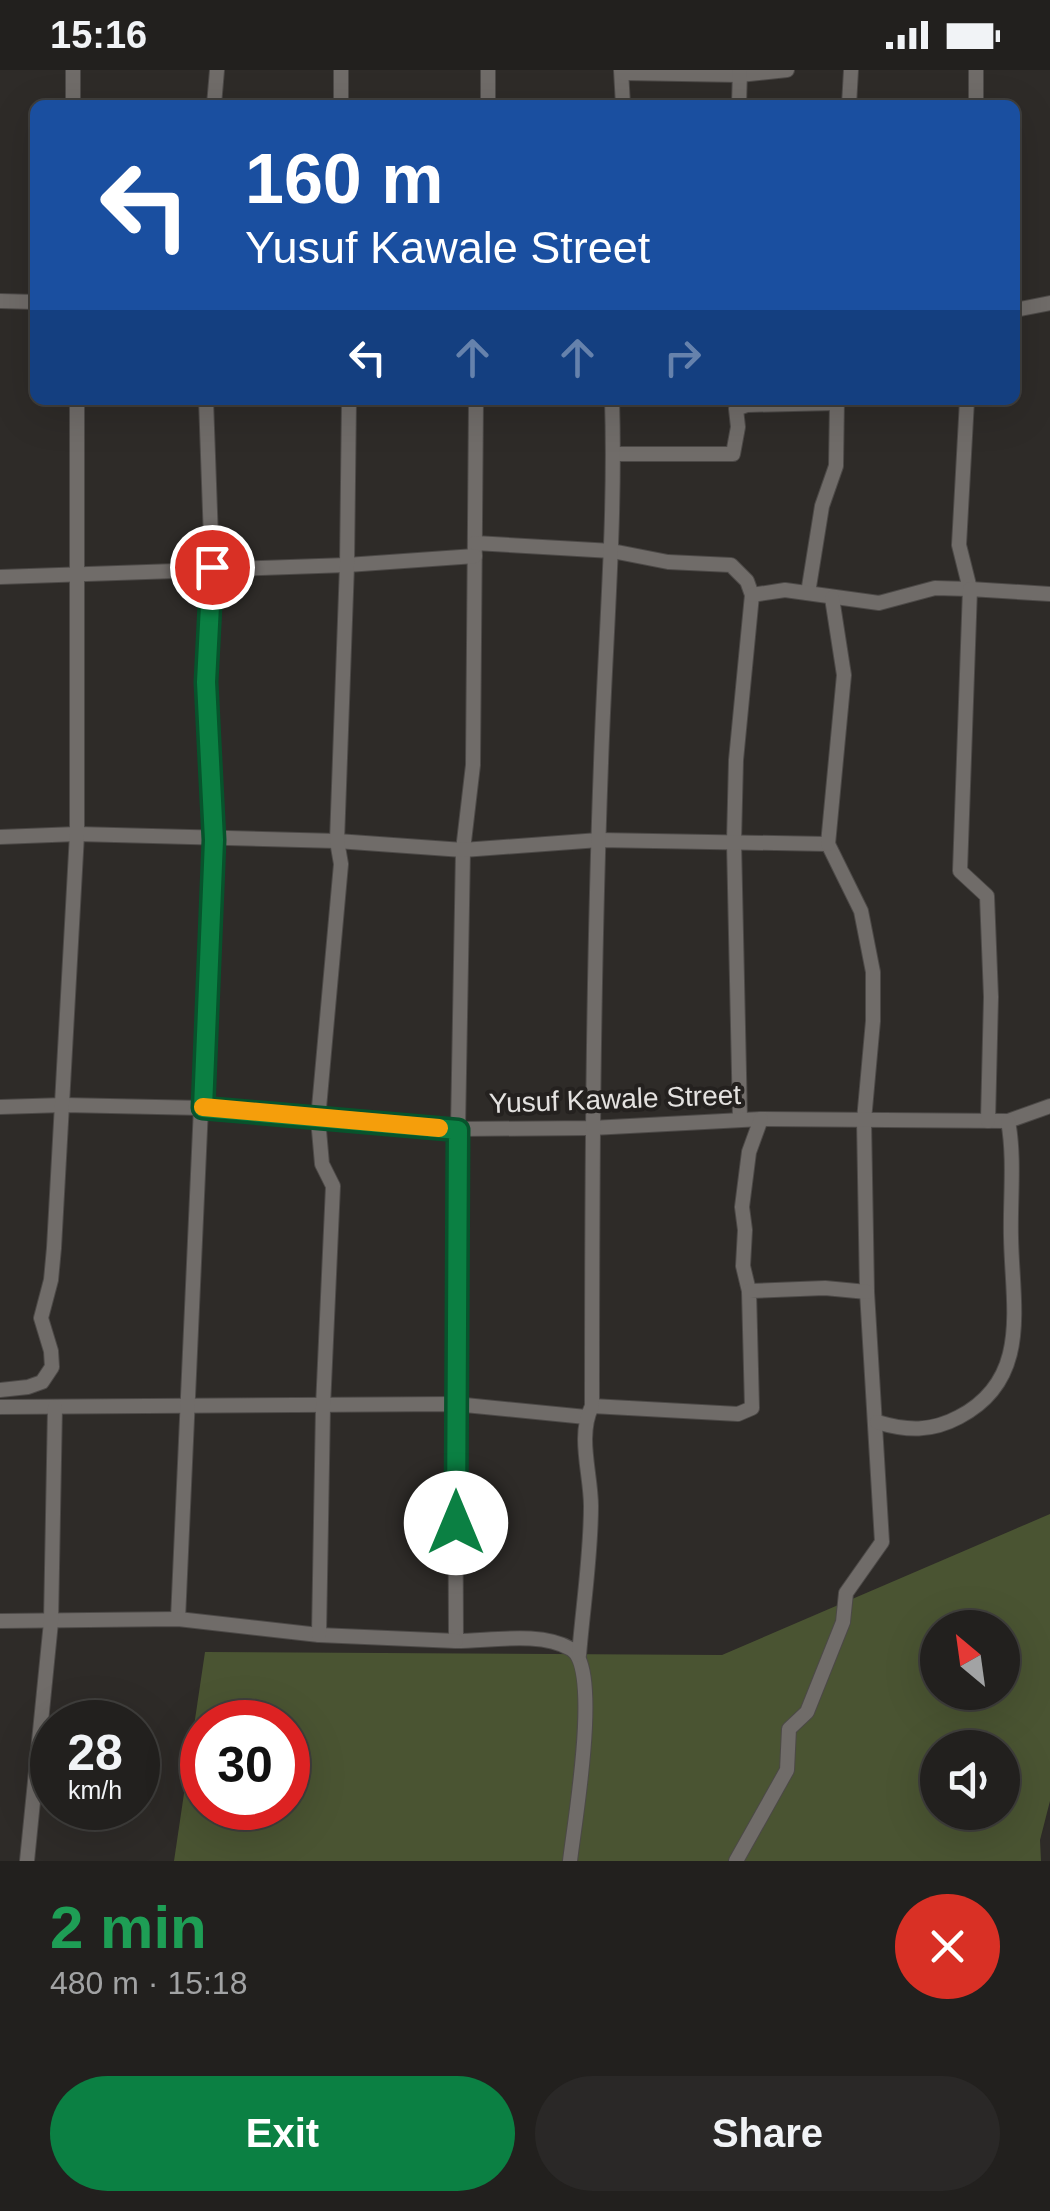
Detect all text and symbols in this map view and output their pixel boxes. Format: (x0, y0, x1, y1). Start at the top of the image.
text: 15:16 (50, 14, 147, 56)
icon: left (80, 140, 210, 270)
text: 160 m (245, 140, 443, 218)
text: Yusuf Kawale Street (245, 222, 650, 273)
icon: left (340, 330, 395, 385)
icon: ahead (445, 330, 500, 385)
icon: ahead (550, 330, 605, 385)
icon: right (655, 330, 710, 385)
pin (170, 525, 255, 610)
icon: arrive (185, 540, 240, 595)
street label: Yusuf Kawale Street (488, 1079, 742, 1119)
position arrow (404, 1471, 508, 1575)
north arrow (920, 1610, 1020, 1710)
map controls (920, 1610, 1020, 1830)
speed limit sign: 30 (180, 1700, 310, 1830)
text: 28 (67, 1725, 123, 1781)
button: sound (920, 1730, 1020, 1830)
text: km/h (68, 1776, 122, 1804)
text: 2 min (50, 1894, 207, 1961)
button: close (895, 1894, 1000, 1999)
text: 480 m · 15:18 (50, 1965, 247, 2001)
button: Exit (50, 2076, 515, 2191)
button: Share (535, 2076, 1000, 2191)

